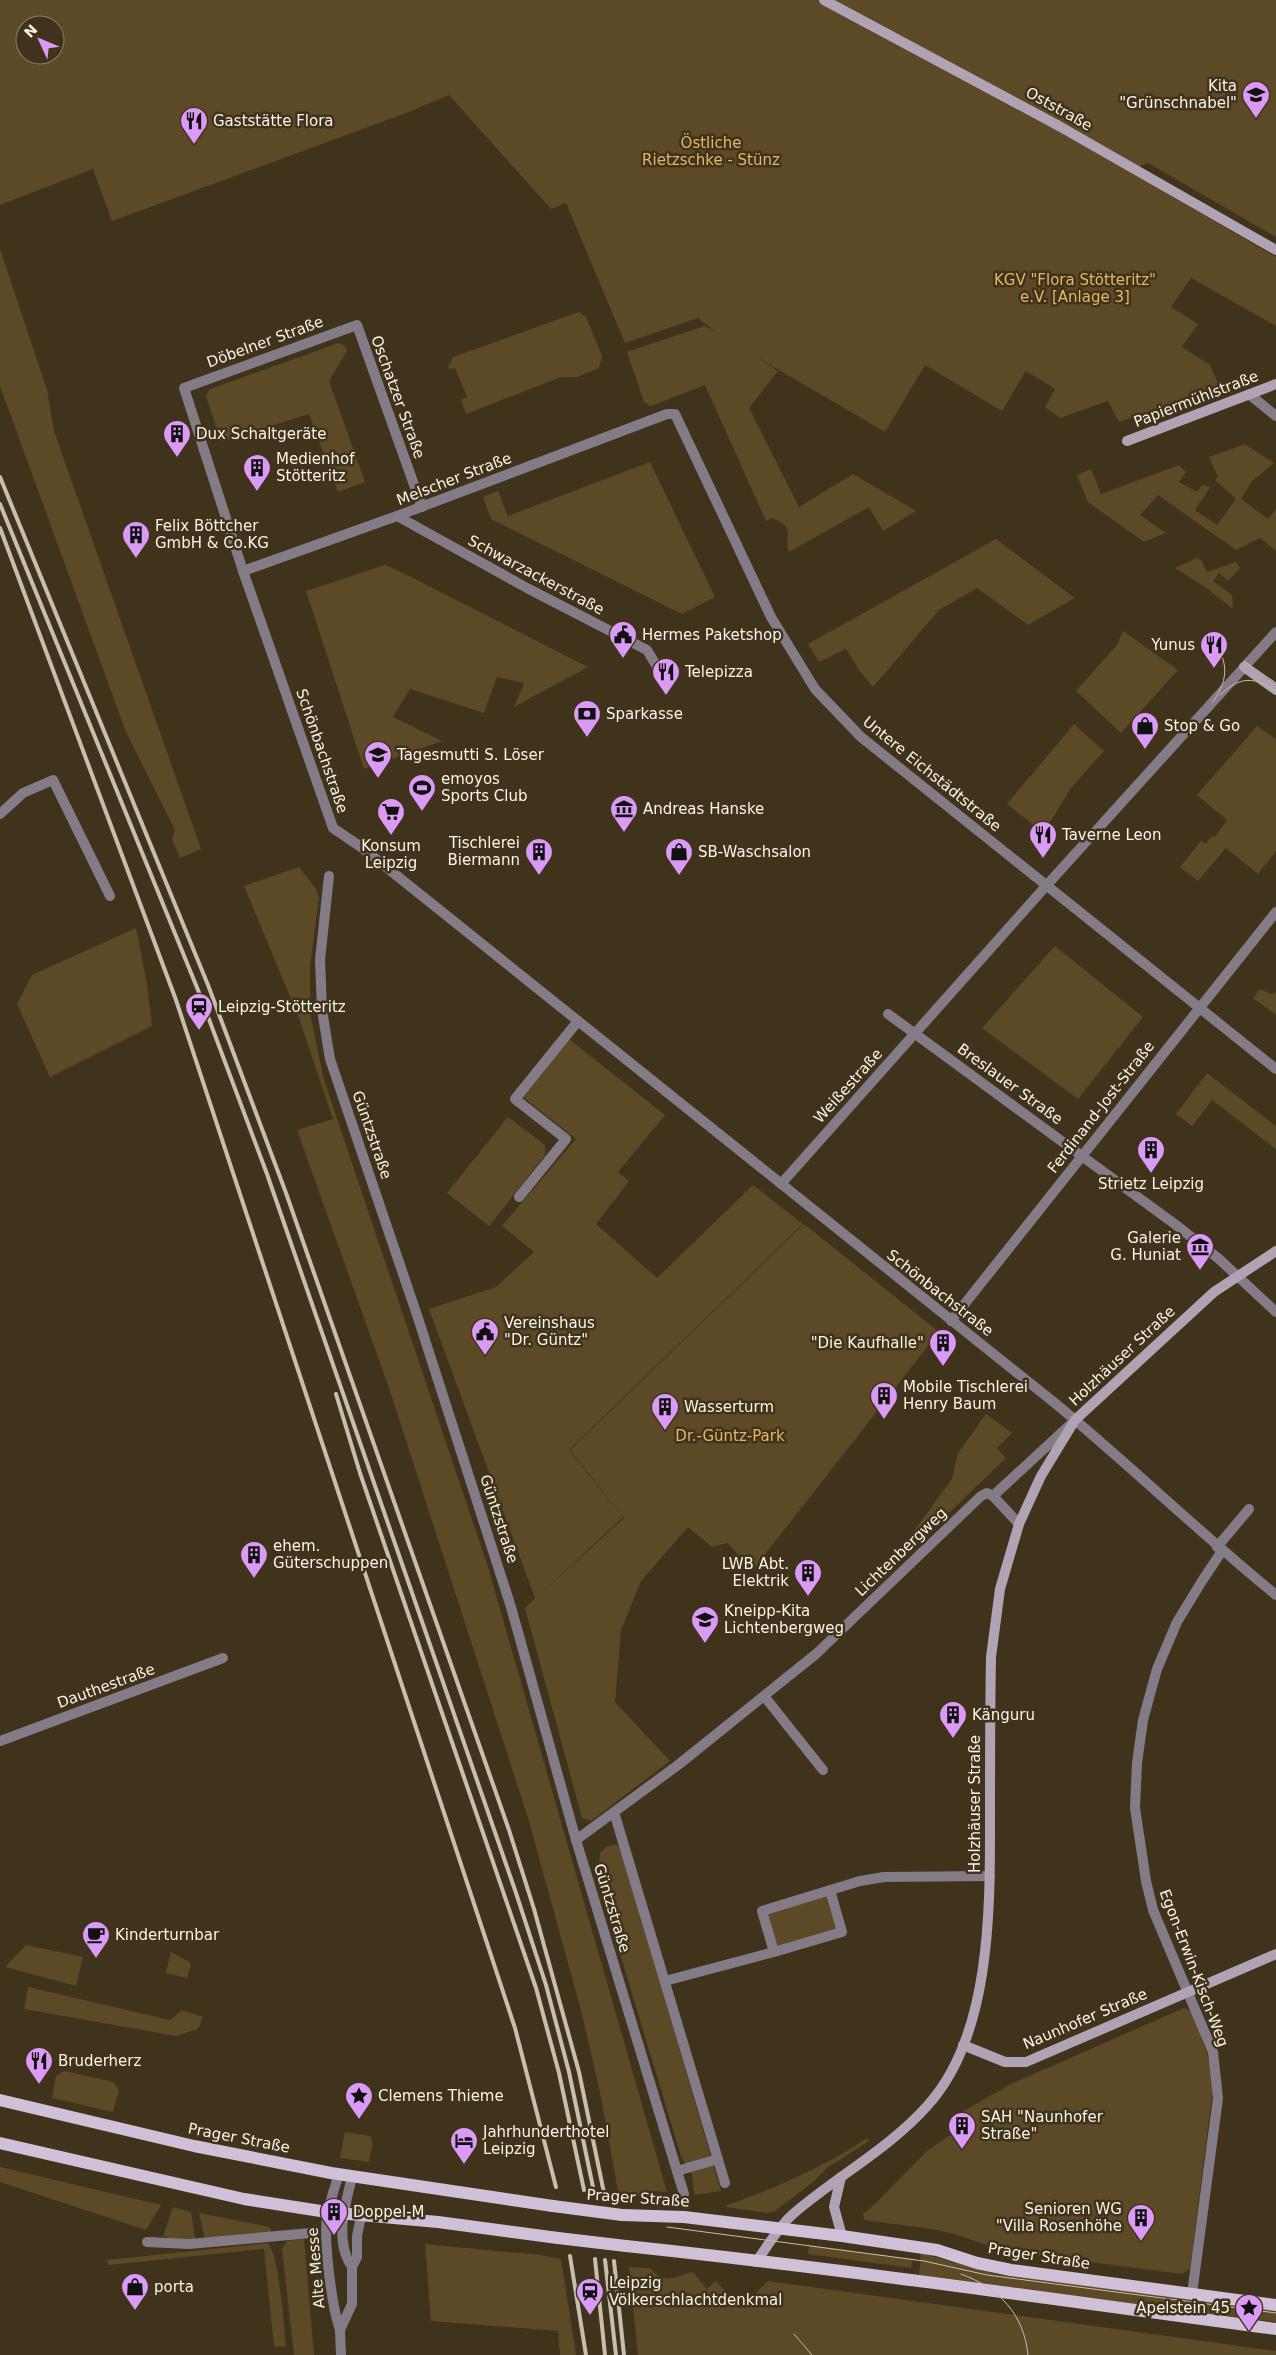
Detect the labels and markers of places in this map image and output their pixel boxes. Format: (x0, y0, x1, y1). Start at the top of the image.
place label: Kita "Grünschnabel" (1119, 77, 1237, 112)
school or university icon: Kita "Grünschnabel" (1241, 80, 1271, 119)
restaurant icon: Gaststätte Flora (179, 106, 209, 145)
place label: Gaststätte Flora (213, 112, 334, 130)
building icon: Dux Schaltgeräte (162, 419, 192, 458)
place label: Dux Schaltgeräte (196, 425, 326, 443)
place label: Medienhof Stötteritz (276, 450, 355, 485)
building icon: Medienhof Stötteritz (242, 453, 272, 492)
place label: Felix Böttcher GmbH & Co.KG (155, 517, 269, 552)
building icon: Felix Böttcher GmbH & Co.KG (121, 520, 151, 559)
public building icon: Hermes Paketshop (608, 620, 638, 659)
place label: Hermes Paketshop (642, 626, 782, 644)
restaurant icon: Yunus (1199, 630, 1229, 669)
place label: Yunus (1150, 636, 1195, 654)
restaurant icon: Telepizza (651, 657, 681, 696)
place label: Telepizza (684, 663, 753, 681)
bank icon: Sparkasse (572, 699, 602, 738)
place label: Sparkasse (606, 705, 683, 723)
shop icon: Stop & Go (1130, 711, 1160, 750)
place label: Stop & Go (1164, 717, 1240, 735)
school or university icon: Tagesmutti S. Löser (363, 740, 393, 779)
place label: Tagesmutti S. Löser (396, 746, 545, 764)
place label: emoyos Sports Club (441, 770, 528, 805)
sports icon: emoyos Sports Club (407, 773, 437, 812)
museum icon: Andreas Hanske (609, 794, 639, 833)
supermarket icon: Konsum Leipzig (376, 797, 406, 836)
place label: Andreas Hanske (643, 800, 764, 818)
restaurant icon: Taverne Leon (1028, 820, 1058, 859)
place label: Taverne Leon (1061, 826, 1161, 844)
place label: Tischlerei Biermann (448, 834, 520, 869)
place label: Konsum Leipzig (361, 837, 421, 872)
building icon: Tischlerei Biermann (524, 837, 554, 876)
shop icon: SB-Waschsalon (664, 837, 694, 876)
place label: SB-Waschsalon (698, 843, 811, 861)
station icon: Leipzig-Stötteritz (184, 992, 214, 1031)
place label: Leipzig-Stötteritz (218, 998, 346, 1016)
building icon: Strietz Leipzig (1136, 1135, 1166, 1174)
place label: Strietz Leipzig (1098, 1175, 1204, 1193)
place label: Galerie G. Huniat (1110, 1229, 1181, 1264)
museum icon: Galerie G. Huniat (1185, 1232, 1215, 1271)
place label: Vereinshaus "Dr. Güntz" (504, 1314, 595, 1349)
public building icon: Vereinshaus "Dr. Güntz" (470, 1317, 500, 1356)
building icon: "Die Kaufhalle" (928, 1328, 958, 1367)
place label: "Die Kaufhalle" (811, 1334, 924, 1352)
place label: Mobile Tischlerei Henry Baum (903, 1378, 1028, 1413)
building icon: Mobile Tischlerei Henry Baum (869, 1381, 899, 1420)
building icon: Wasserturm (650, 1392, 680, 1431)
place label: Wasserturm (684, 1398, 774, 1416)
place label: ehem. Güterschuppen (273, 1537, 388, 1572)
building icon: ehem. Güterschuppen (239, 1540, 269, 1579)
place label: LWB Abt. Elektrik (722, 1555, 789, 1590)
building icon: LWB Abt. Elektrik (793, 1558, 823, 1597)
place label: Kneipp-Kita Lichtenbergweg (724, 1602, 844, 1637)
school or university icon: Kneipp-Kita Lichtenbergweg (690, 1605, 720, 1644)
building icon: Känguru (938, 1700, 968, 1739)
place label: Känguru (972, 1706, 1035, 1724)
cafe icon: Kinderturnbar (81, 1920, 111, 1959)
place label: Kinderturnbar (115, 1926, 220, 1944)
restaurant icon: Bruderherz (24, 2046, 54, 2085)
place label: Bruderherz (58, 2052, 142, 2070)
place icon: Clemens Thieme (344, 2081, 374, 2120)
place label: Clemens Thieme (378, 2087, 504, 2105)
place label: SAH "Naunhofer Straße" (981, 2108, 1104, 2143)
building icon: SAH "Naunhofer Straße" (947, 2111, 977, 2150)
place label: Jahrhunderthotel Leipzig (482, 2123, 609, 2158)
hotel icon: Jahrhunderthotel Leipzig (449, 2126, 479, 2165)
building icon: Doppel-M (319, 2197, 349, 2236)
place label: Senioren WG "Villa Rosenhöhe (996, 2200, 1122, 2235)
place label: Doppel-M (353, 2203, 425, 2221)
building icon: Senioren WG "Villa Rosenhöhe (1126, 2203, 1156, 2242)
shop icon: porta (120, 2272, 150, 2311)
place label: Leipzig Völkerschlachtdenkmal (609, 2274, 782, 2309)
station icon: Leipzig Völkerschlachtdenkmal (575, 2277, 605, 2316)
place label: porta (154, 2278, 194, 2296)
place icon: Apelstein 45 (1234, 2293, 1264, 2332)
place label: Apelstein 45 (1136, 2299, 1230, 2317)

